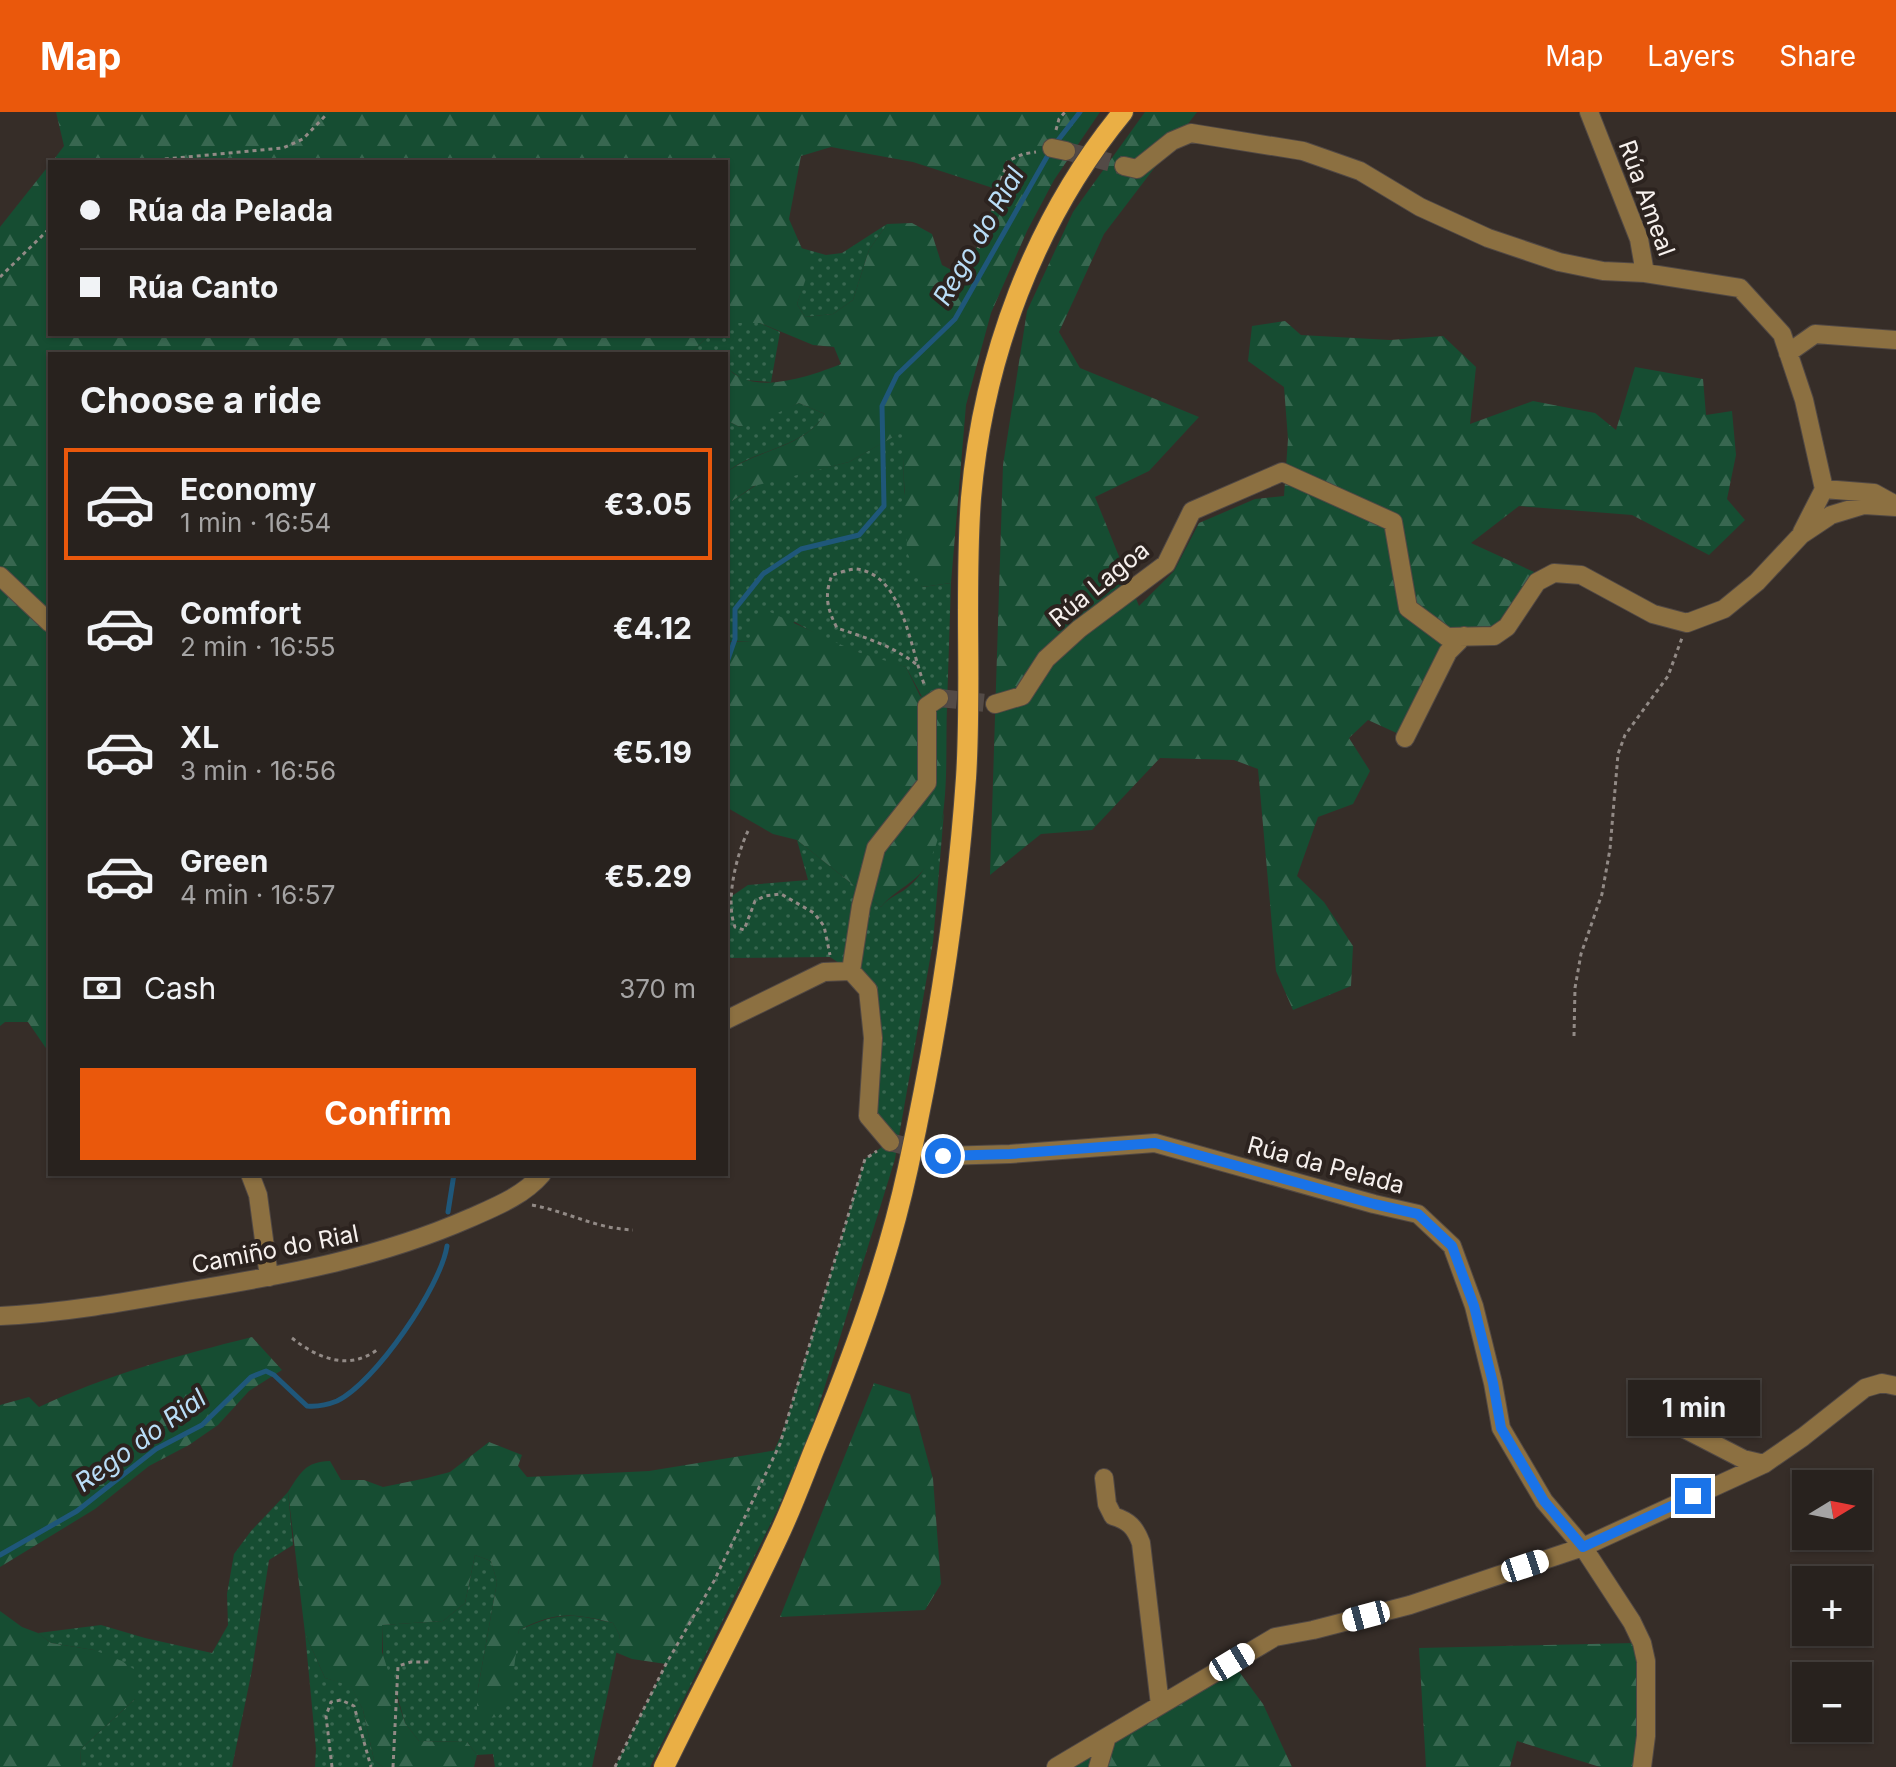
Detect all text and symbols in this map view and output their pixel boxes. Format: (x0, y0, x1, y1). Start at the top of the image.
text: Map (40, 33, 121, 79)
text: Map (1545, 39, 1603, 73)
text: Layers (1647, 39, 1735, 73)
text: Share (1779, 39, 1856, 73)
street label: Rúa Ameal (1613, 136, 1681, 260)
water label: Rego do Rial (926, 161, 1030, 311)
text: Rúa da Pelada (128, 192, 333, 228)
text: Rúa Canto (128, 269, 278, 305)
text: Choose a ride (80, 378, 322, 422)
icon: car (84, 468, 156, 540)
text: Economy (180, 471, 316, 507)
text: €3.05 (604, 486, 692, 522)
text: 1 min · 16:54 (180, 507, 331, 538)
street label: Rúa Lagoa (1043, 535, 1155, 633)
icon: car (84, 592, 156, 664)
text: Comfort (180, 595, 301, 631)
text: €4.12 (613, 610, 692, 646)
text: 2 min · 16:55 (180, 631, 336, 662)
icon: car (84, 716, 156, 788)
text: XL (180, 719, 219, 755)
text: €5.19 (613, 734, 692, 770)
text: 3 min · 16:56 (180, 755, 336, 786)
icon: car (84, 840, 156, 912)
text: Green (180, 843, 268, 879)
text: €5.29 (605, 858, 692, 894)
text: 4 min · 16:57 (180, 879, 335, 910)
icon: cash (80, 966, 124, 1010)
text: Cash (144, 970, 216, 1006)
text: 370 m (619, 973, 696, 1004)
button: Confirm (80, 1068, 696, 1160)
street label: Rúa da Pelada (1244, 1130, 1408, 1200)
route start (925, 1138, 961, 1174)
street label: Camiño do Rial (189, 1219, 361, 1279)
callout: 1 min (1627, 1380, 1759, 1436)
water label: Rego do Rial (68, 1382, 212, 1498)
text: 1 min (1662, 1392, 1726, 1423)
north arrow (1792, 1470, 1872, 1550)
map controls (1792, 1470, 1872, 1742)
route end (1675, 1478, 1711, 1514)
car (1498, 1547, 1552, 1585)
button: + (1792, 1566, 1872, 1646)
car (1340, 1598, 1392, 1634)
car (1205, 1639, 1259, 1685)
button: − (1792, 1662, 1872, 1742)

